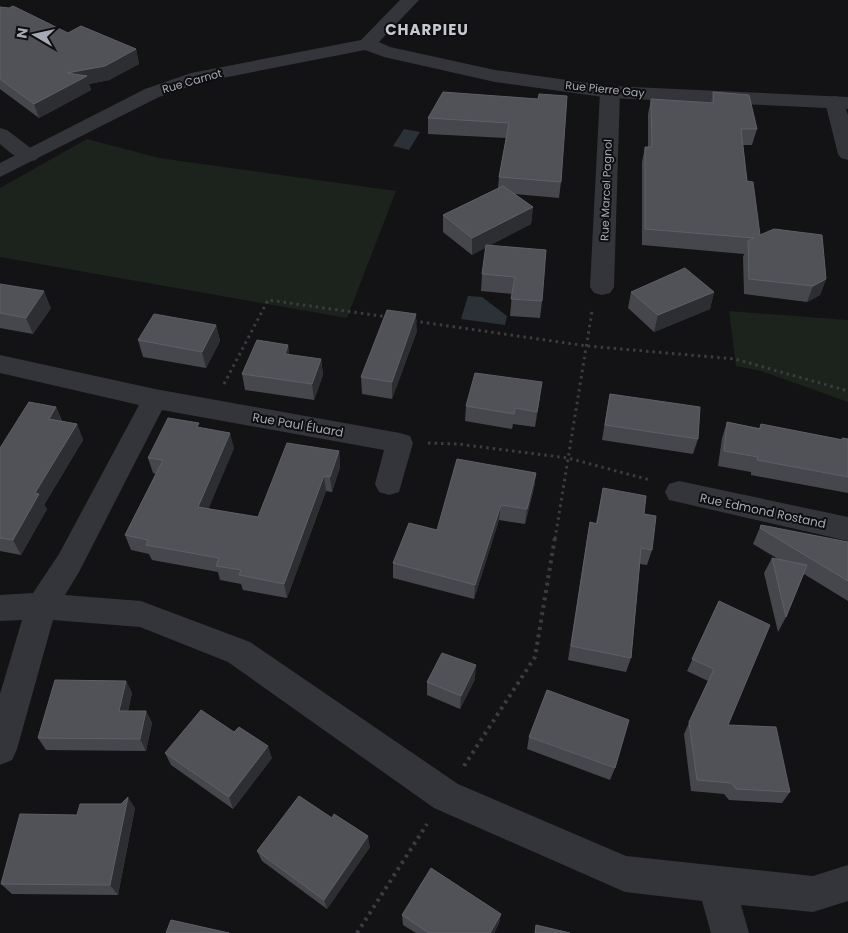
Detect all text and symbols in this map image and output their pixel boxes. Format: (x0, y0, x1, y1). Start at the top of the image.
north arrow (10, 10, 60, 60)
district label: CHARPIEU (385, 19, 469, 40)
text: N (11, 26, 33, 40)
street label: Rue Carnot (160, 65, 224, 97)
street label: Rue Pierre Gay (565, 77, 646, 101)
street label: Rue Marcel Pagnol (596, 139, 616, 241)
street label: Rue Paul Éluard (251, 408, 345, 441)
street label: Rue Edmond Rostand (699, 489, 828, 532)

